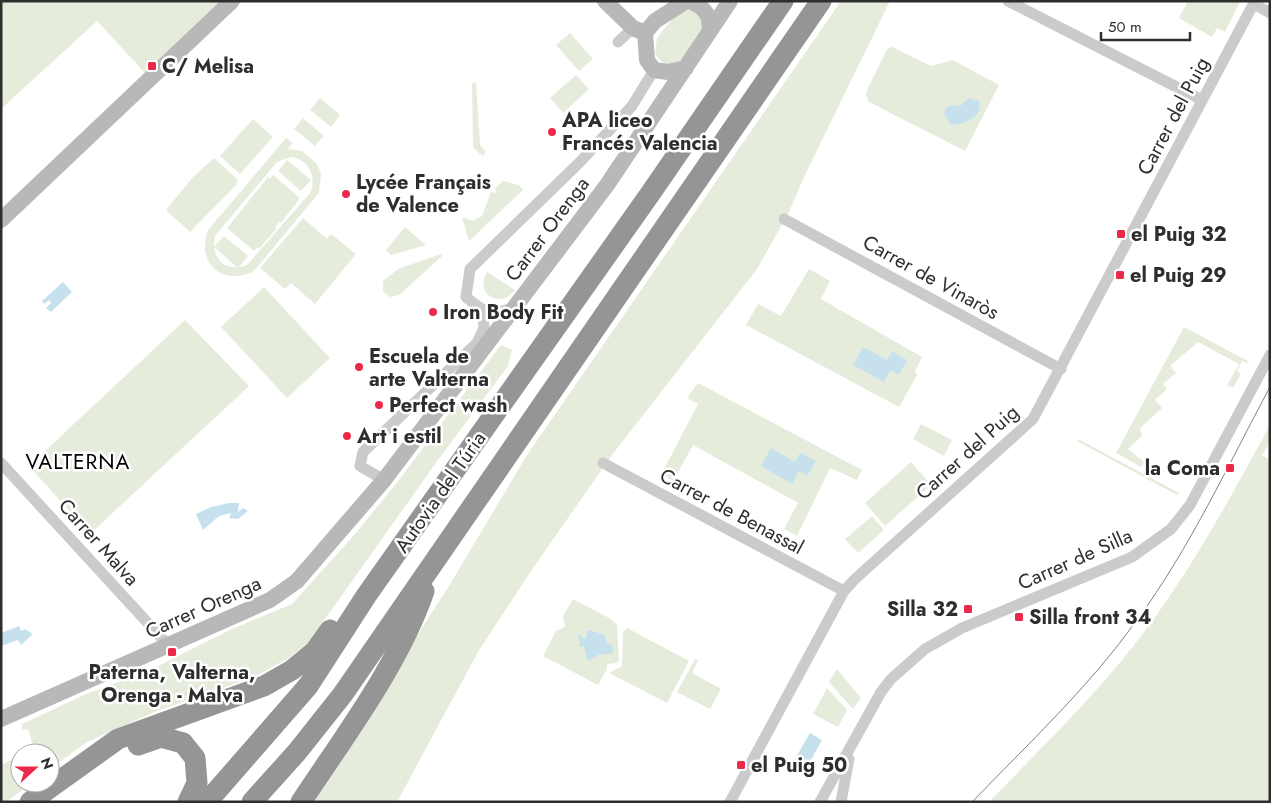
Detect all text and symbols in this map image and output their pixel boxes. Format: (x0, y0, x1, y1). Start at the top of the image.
scale bar (1101, 10, 1190, 42)
text: 50 m (1108, 16, 1142, 38)
place label: C/ Melisa (162, 52, 254, 81)
street label: Carrer del Puig (1130, 52, 1217, 180)
marker: C/ Melisa (146, 60, 158, 72)
place label: APA liceo Francés Valencia (561, 106, 718, 158)
marker: APA liceo Francés Valencia (546, 126, 558, 138)
place label: Lycée Français de Valence (356, 168, 491, 220)
street label: Carrer Orenga (498, 171, 596, 288)
marker: Lycée Français de Valence (340, 188, 352, 200)
place label: el Puig 32 (1131, 220, 1227, 249)
street label: Carrer de Vinaròs (857, 228, 1004, 327)
marker: el Puig 32 (1115, 228, 1127, 240)
place label: el Puig 29 (1130, 261, 1227, 290)
marker: el Puig 29 (1114, 269, 1126, 281)
place label: Iron Body Fit (443, 298, 564, 327)
marker: Iron Body Fit (427, 306, 439, 318)
place label: Escuela de arte Valterna (369, 342, 489, 394)
marker: Escuela de arte Valterna (353, 361, 365, 373)
place label: Perfect wash (389, 391, 508, 420)
street label: Carrer del Puig (909, 398, 1025, 507)
marker: Perfect wash (373, 399, 385, 411)
place label: Art i estil (356, 422, 442, 451)
street label: Autovia del Túria (388, 426, 493, 559)
marker: Art i estil (341, 430, 353, 442)
district label: VALTERNA (26, 447, 130, 477)
place label: la Coma (1145, 454, 1220, 483)
street label: Carrer de Benassal (655, 461, 809, 562)
marker: la Coma (1224, 462, 1236, 474)
street label: Carrer Malva (51, 492, 146, 592)
street label: Carrer de Silla (1013, 521, 1137, 598)
street label: Carrer Orenga (141, 569, 266, 646)
place label: Silla 32 (887, 595, 958, 624)
marker: Silla 32 (962, 603, 974, 615)
place label: Silla front 34 (1029, 603, 1151, 632)
marker: Silla front 34 (1013, 611, 1025, 623)
marker: Paterna, Valterna, Orenga - Malva (166, 646, 178, 658)
place label: Paterna, Valterna, Orenga - Malva (88, 658, 256, 710)
north arrow (10, 743, 60, 793)
place label: el Puig 50 (751, 751, 847, 780)
text: N (36, 755, 58, 772)
marker: el Puig 50 (735, 759, 747, 771)

